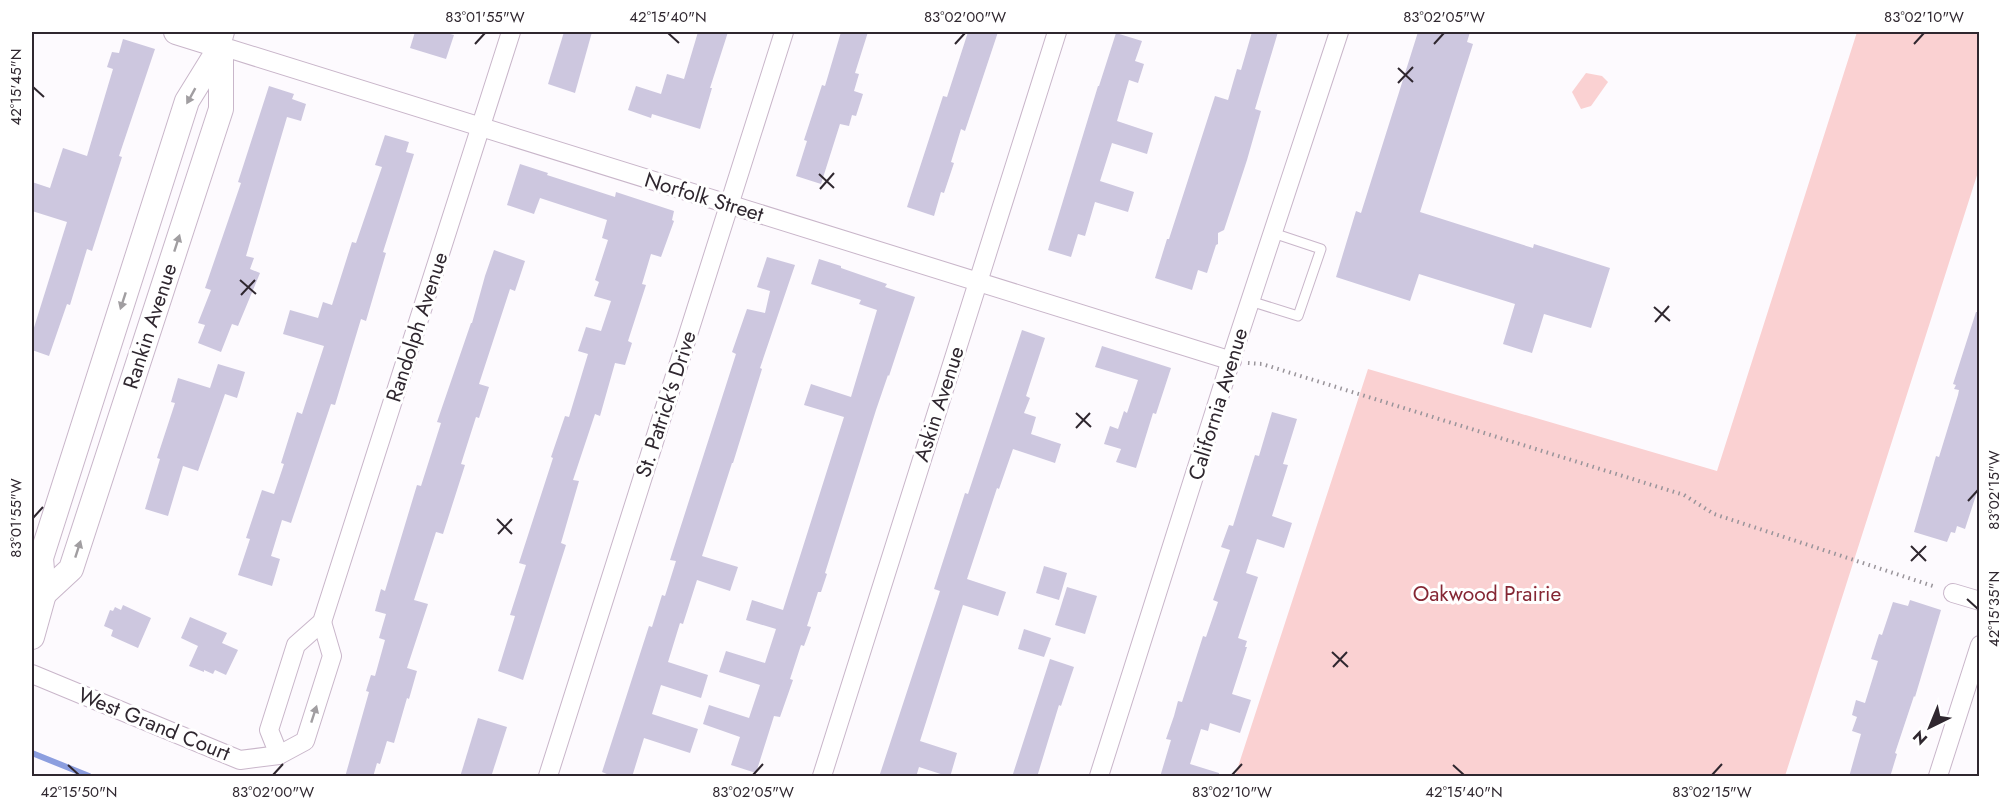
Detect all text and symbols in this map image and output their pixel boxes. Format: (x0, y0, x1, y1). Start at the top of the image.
text: 83°01'55"W (445, 6, 525, 28)
text: 42°15'40"N (629, 6, 707, 28)
text: 83°02'00"W (924, 6, 1006, 28)
text: 83°02'05"W (1403, 6, 1485, 28)
text: 83°02'10"W (1884, 6, 1964, 28)
text: 42°15'45"N (5, 49, 27, 125)
one-way arrow (186, 87, 196, 104)
street label: Norfolk Street (641, 165, 767, 229)
one-way arrow (173, 234, 183, 252)
street label: Randolph Avenue (379, 248, 455, 406)
street label: Rankin Avenue (116, 259, 184, 393)
one-way arrow (118, 292, 127, 310)
street label: California Avenue (1181, 324, 1255, 484)
street label: St. Patrick's Drive (628, 327, 704, 481)
street label: Askin Avenue (906, 342, 972, 466)
text: 83°02'15"W (1983, 450, 2005, 530)
text: 83°01'55"W (5, 478, 27, 558)
one-way arrow (73, 540, 83, 558)
text: 42°15'35"N (1983, 571, 2005, 647)
park label: Oakwood Prairie (1413, 579, 1562, 609)
street label: West Grand Court (73, 680, 235, 768)
north arrow (1900, 697, 1960, 757)
one-way arrow (309, 705, 319, 723)
text: N (1908, 725, 1933, 750)
text: 42°15'50"N (41, 781, 118, 803)
text: 83°02'00"W (232, 781, 314, 803)
text: 83°02'05"W (712, 781, 794, 803)
text: 83°02'10"W (1192, 781, 1272, 803)
text: 42°15'40"N (1425, 781, 1503, 803)
text: 83°02'15"W (1672, 781, 1752, 803)

